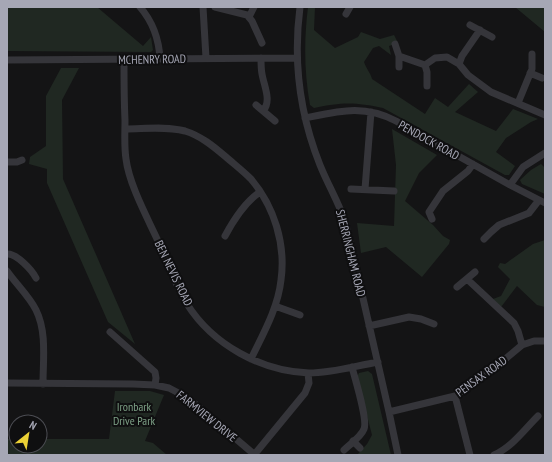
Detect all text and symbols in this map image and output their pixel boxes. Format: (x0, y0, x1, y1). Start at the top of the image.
street label: MCHENRY ROAD (118, 51, 186, 67)
street label: PENDOCK ROAD (396, 117, 462, 163)
street label: SHERRINGHAM ROAD (333, 208, 369, 298)
street label: BEN NEVIS ROAD (152, 238, 196, 308)
street label: PENSAX ROAD (453, 352, 509, 400)
street label: FARMVIEW DRIVE (174, 387, 240, 445)
park label: Ironbark Drive Park (113, 399, 155, 428)
north arrow (8, 414, 48, 454)
text: N (27, 418, 39, 433)

